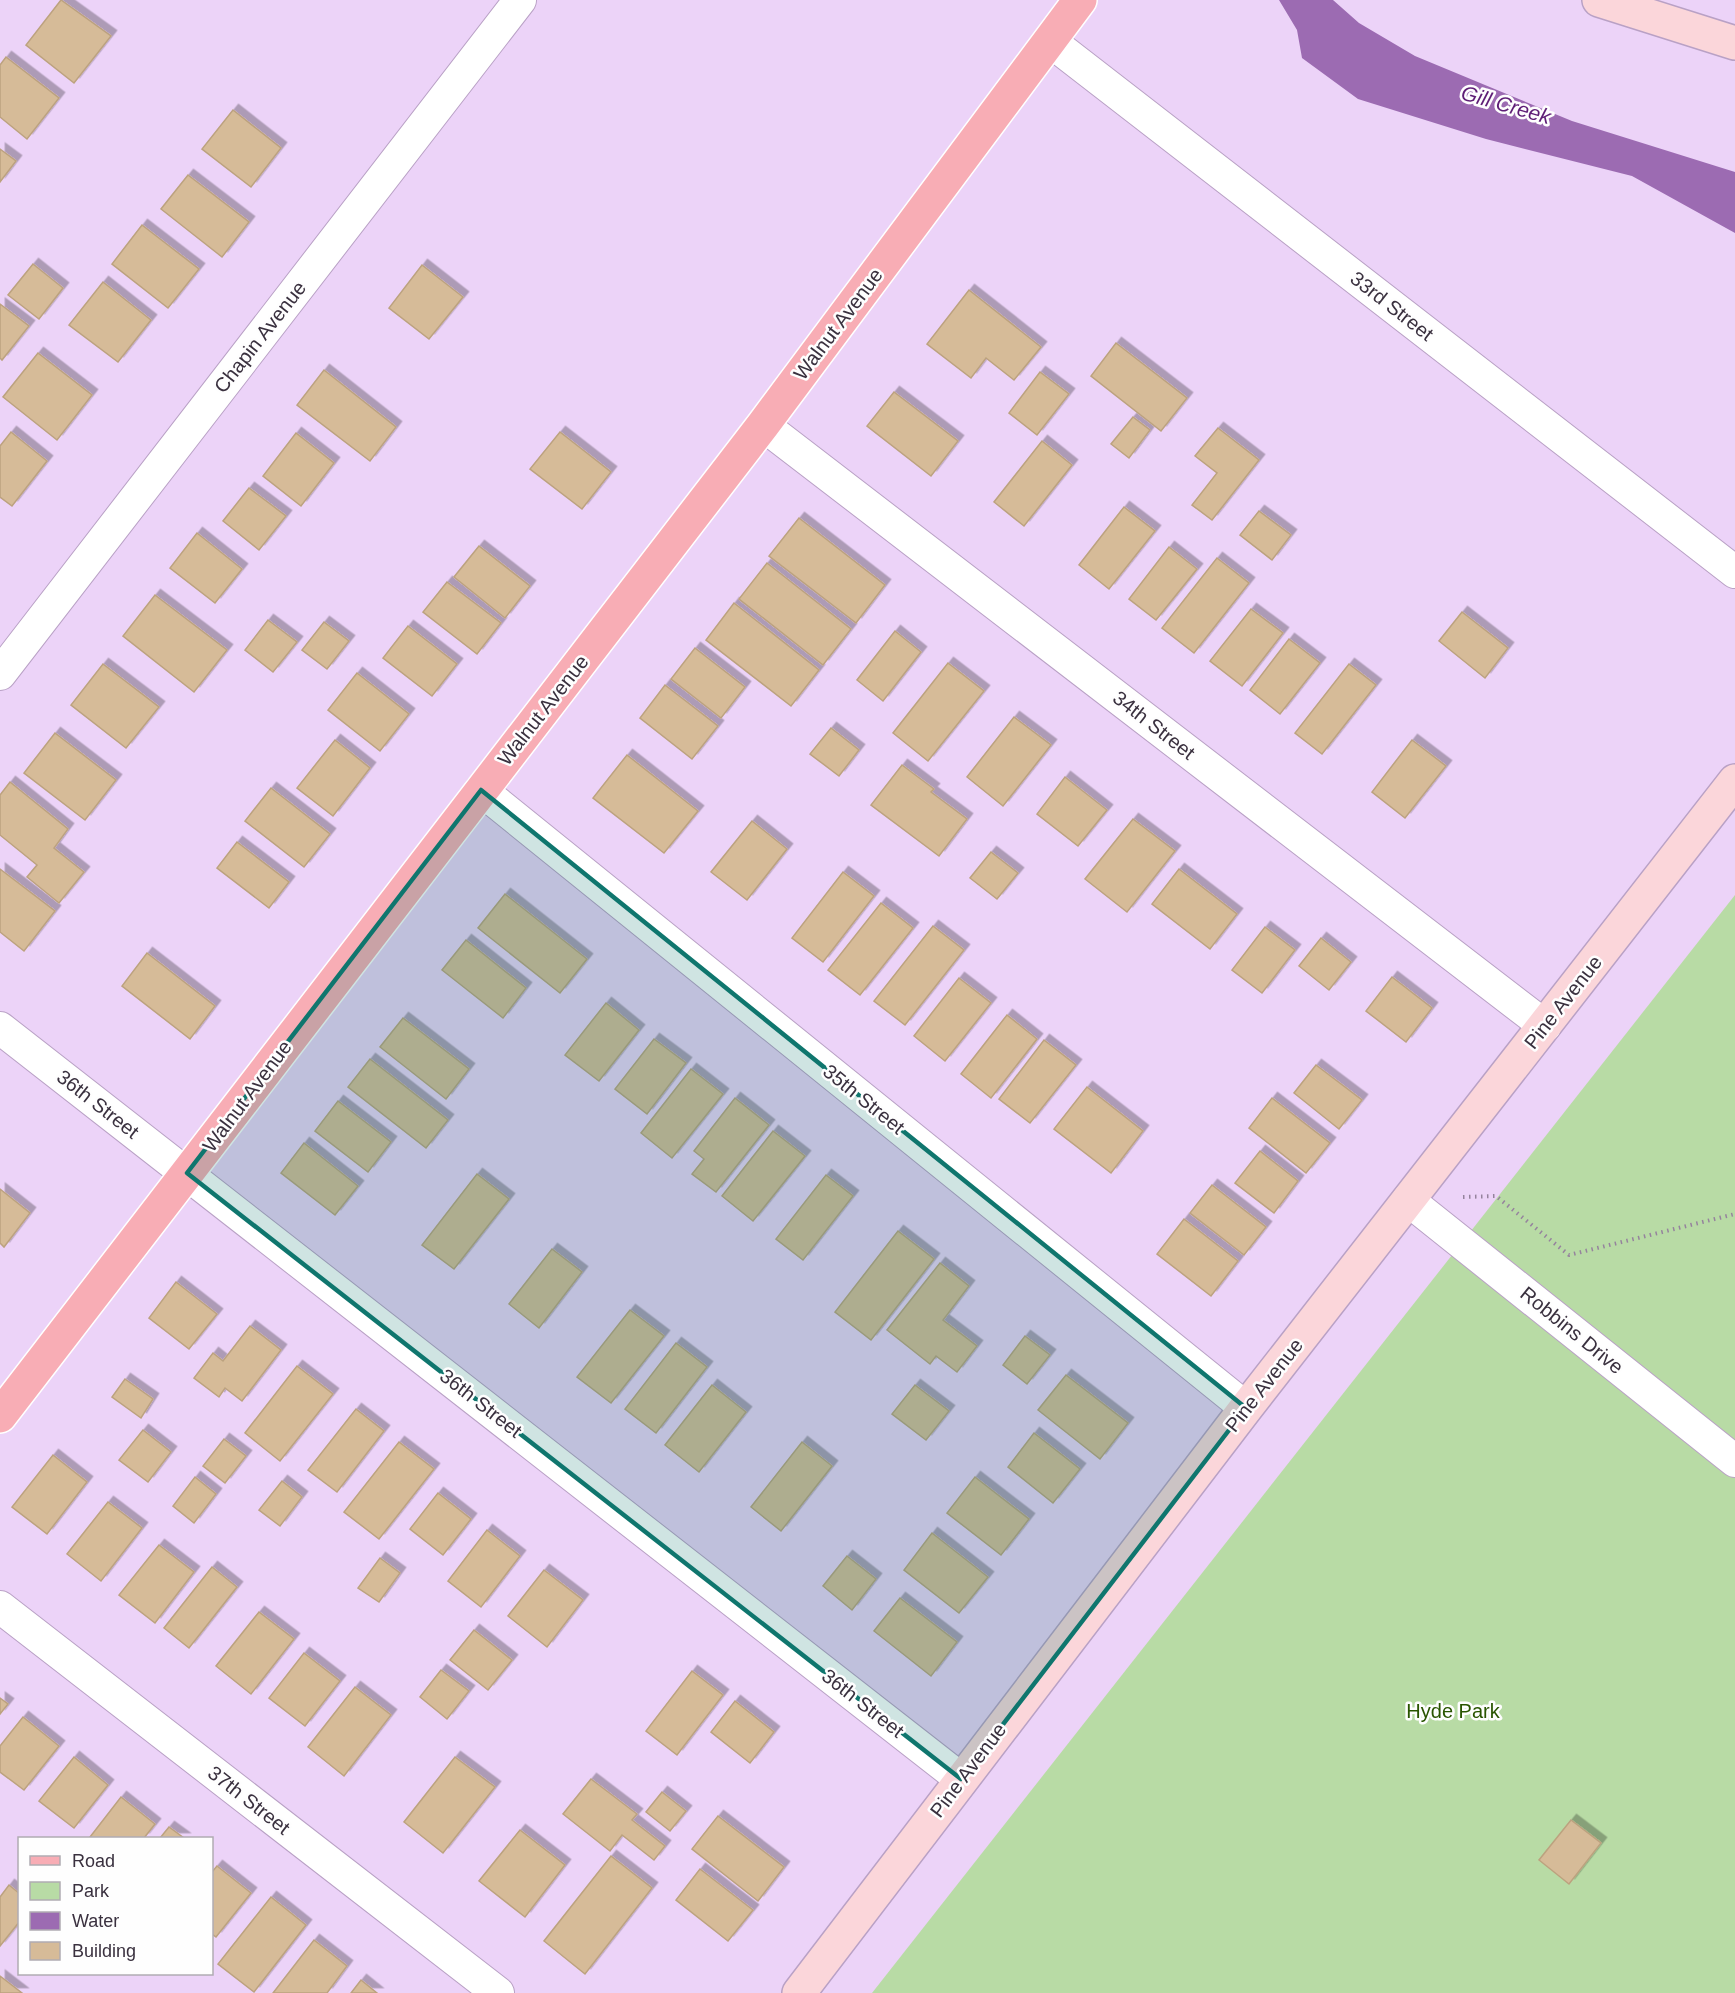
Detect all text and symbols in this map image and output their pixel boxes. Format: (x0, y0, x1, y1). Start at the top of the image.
water label: Gill Creek (1459, 81, 1555, 129)
street label: Walnut Avenue (789, 264, 887, 384)
street label: 33rd Street (1346, 267, 1438, 345)
street label: Chapin Avenue (210, 277, 310, 397)
street label: Walnut Avenue (493, 651, 593, 769)
street label: 34th Street (1109, 686, 1200, 764)
street label: Pine Avenue (1520, 951, 1606, 1053)
street label: Walnut Avenue (198, 1036, 296, 1156)
street label: 35th Street (819, 1060, 909, 1139)
street label: 36th Street (53, 1065, 144, 1143)
street label: Robbins Drive (1516, 1282, 1628, 1378)
street label: Pine Avenue (1221, 1334, 1307, 1436)
street label: 36th Street (436, 1364, 527, 1442)
street label: 36th Street (818, 1664, 909, 1742)
park label: Hyde Park (1406, 1700, 1501, 1722)
street label: Pine Avenue (926, 1719, 1010, 1821)
street label: 37th Street (204, 1761, 295, 1839)
legend (18, 1837, 213, 1975)
text: Road (72, 1851, 115, 1871)
text: Park (72, 1881, 110, 1901)
text: Water (72, 1911, 119, 1931)
text: Building (72, 1941, 136, 1961)

